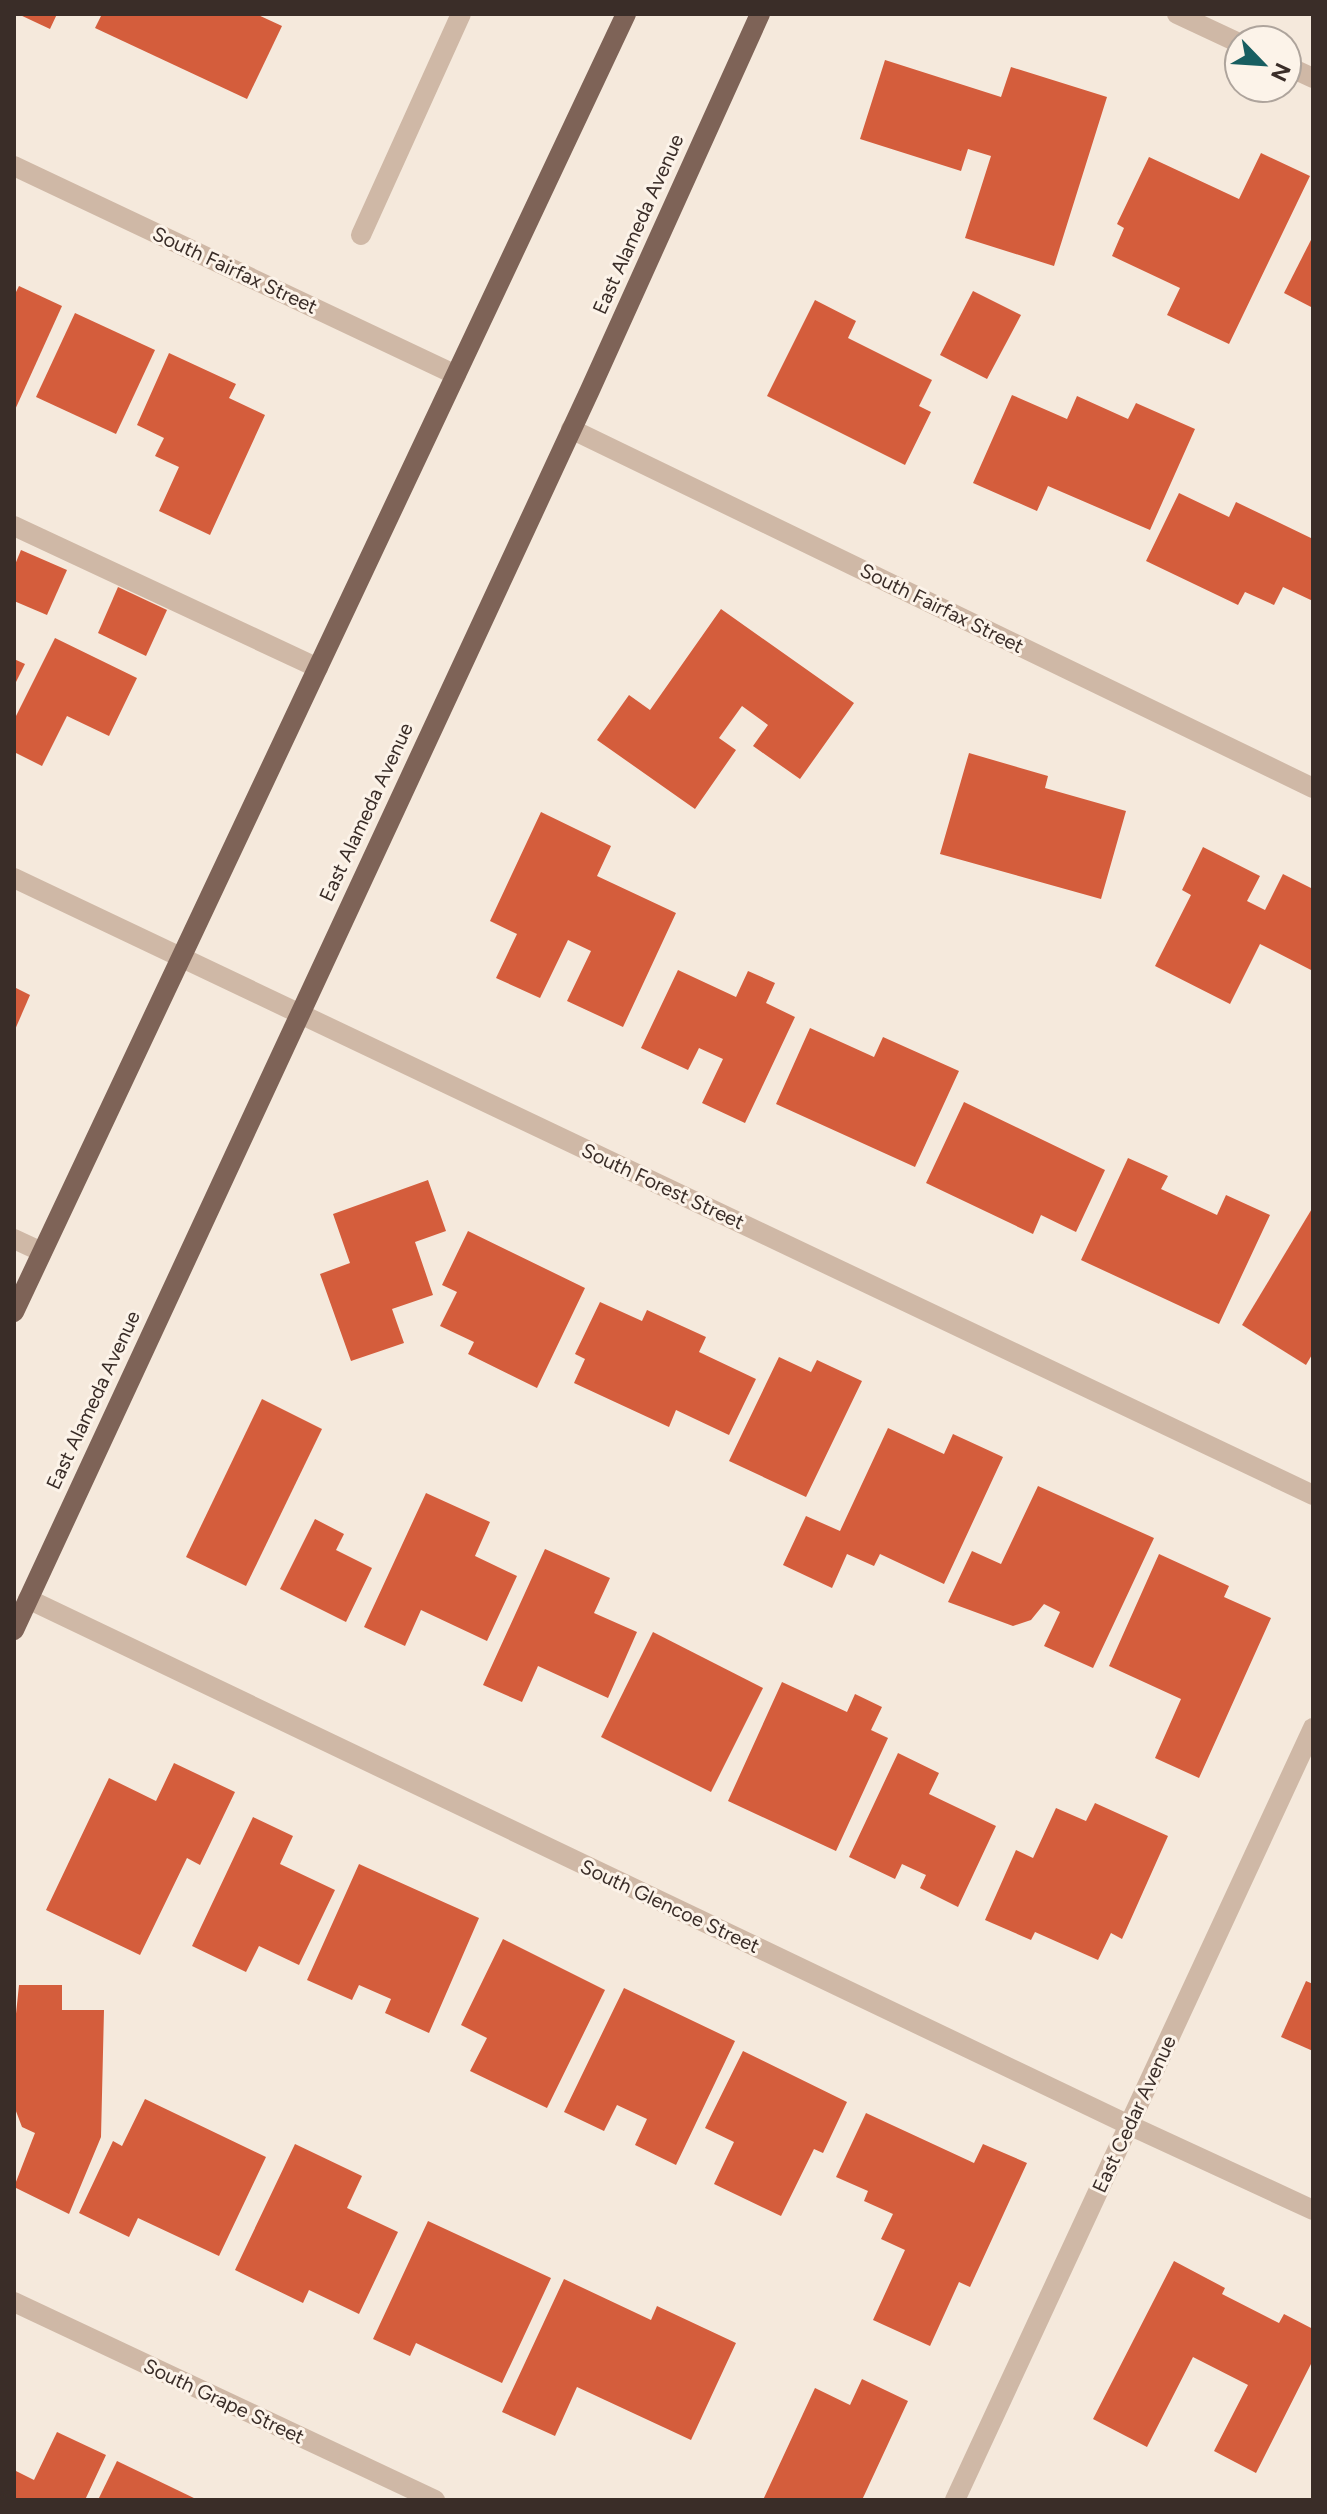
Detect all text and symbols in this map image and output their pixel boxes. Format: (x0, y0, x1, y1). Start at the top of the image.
north arrow (1223, 24, 1303, 104)
text: N (1265, 59, 1297, 86)
street label: East Alameda Avenue (587, 130, 689, 318)
street label: South Fairfax Street (149, 221, 321, 319)
street label: South Fairfax Street (856, 558, 1028, 658)
street label: East Alameda Avenue (314, 719, 418, 905)
street label: South Forest Street (578, 1138, 748, 1234)
street label: East Alameda Avenue (41, 1307, 145, 1493)
street label: South Glencoe Street (577, 1854, 763, 1958)
street label: East Cedar Avenue (1087, 2032, 1181, 2196)
street label: South Grape Street (140, 2353, 308, 2449)

